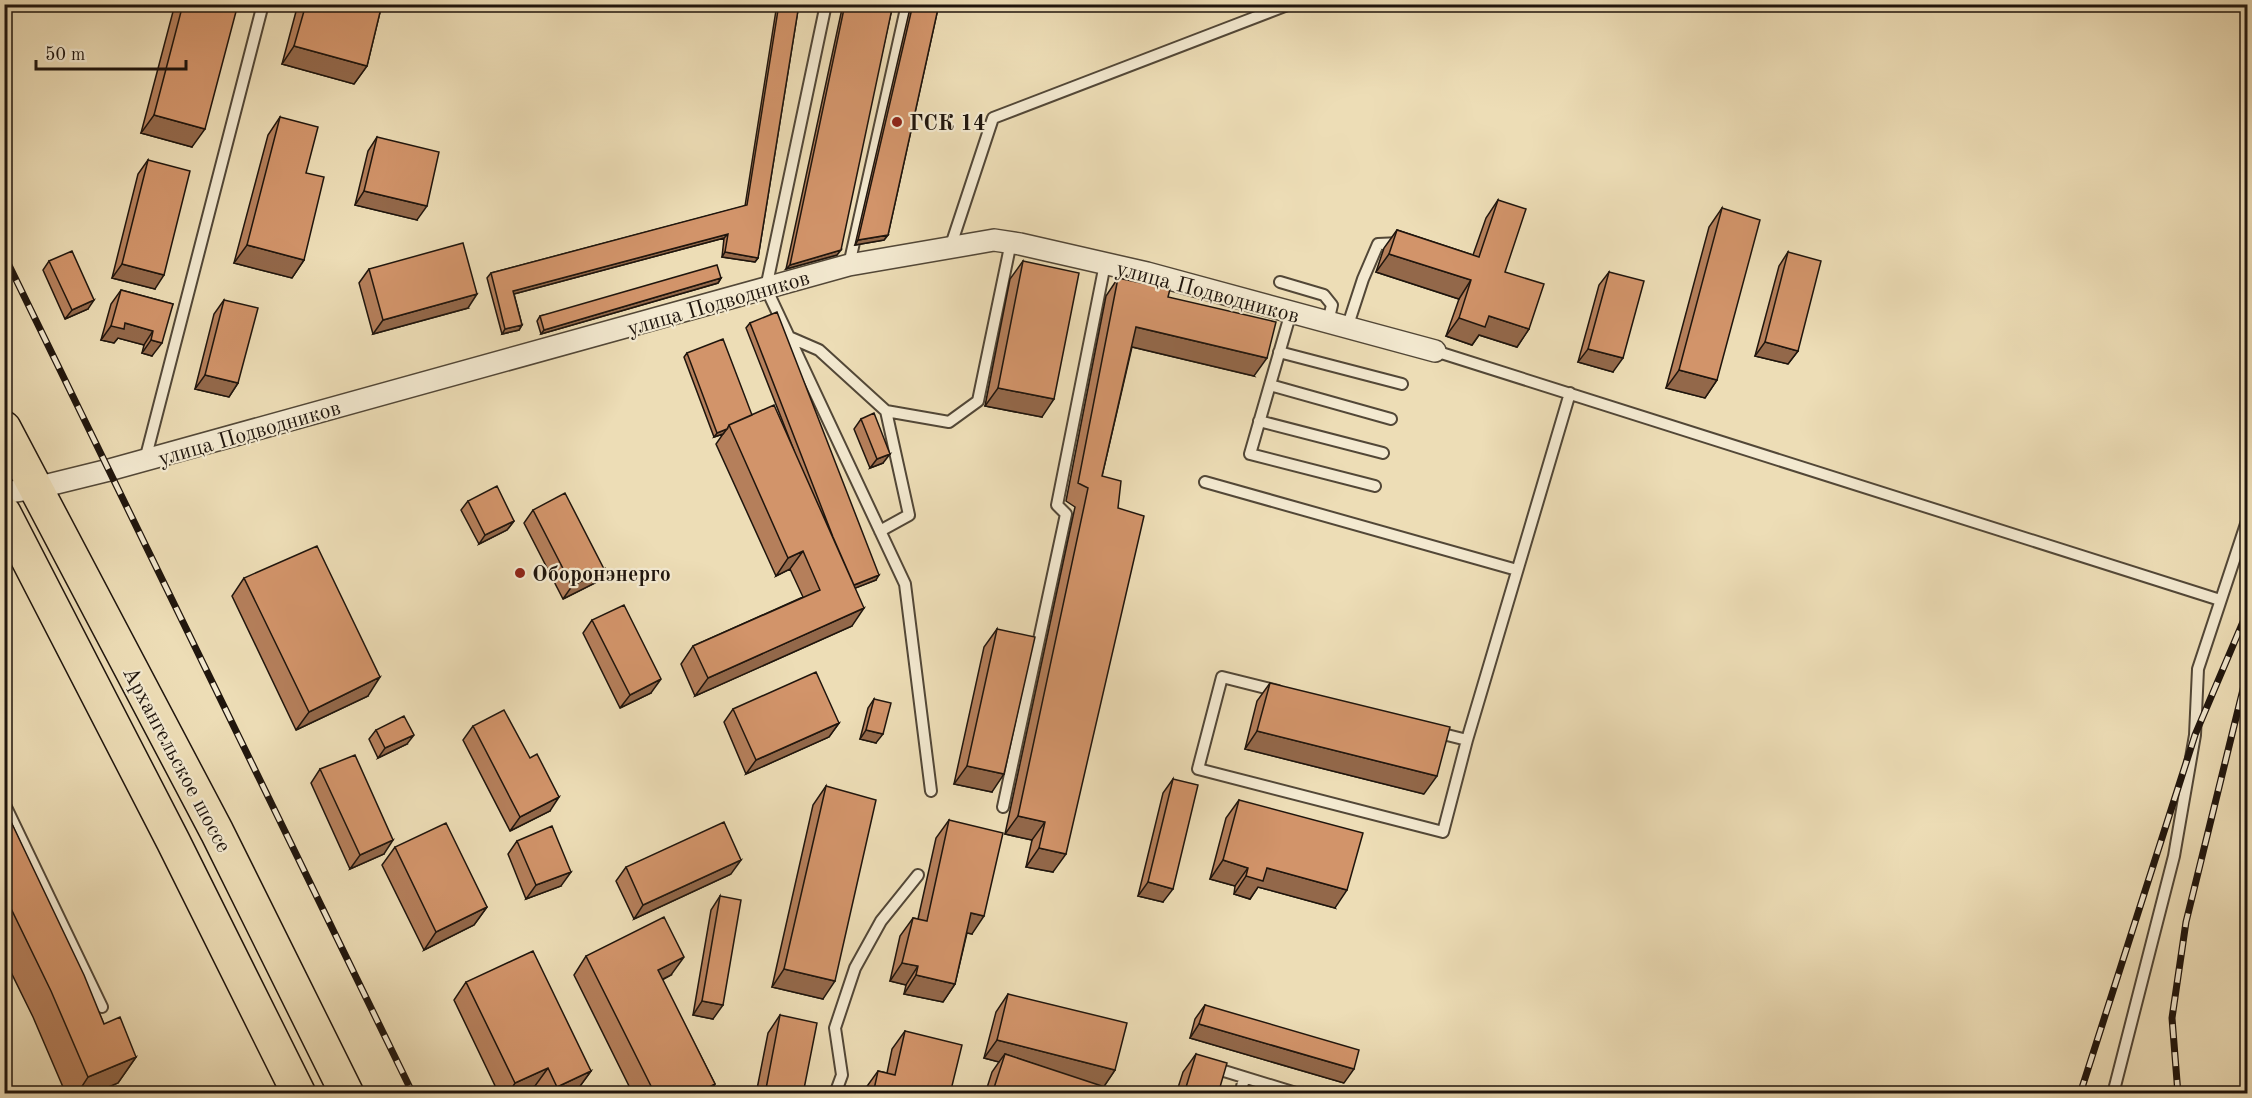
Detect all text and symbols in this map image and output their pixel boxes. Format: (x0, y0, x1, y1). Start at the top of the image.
scale bar (36, 33, 186, 71)
text: 50 m (45, 46, 85, 64)
place label: ГСК 14 (909, 113, 986, 135)
marker: ГСК 14 (890, 115, 904, 129)
street label: улица Подводников (1113, 258, 1302, 328)
street label: улица Подводников (625, 267, 812, 341)
street label: улица Подводников (156, 397, 343, 471)
place label: Оборонэнерго (532, 564, 671, 586)
marker: Оборонэнерго (513, 566, 527, 580)
street label: Архангельское шоссе (118, 663, 234, 856)

